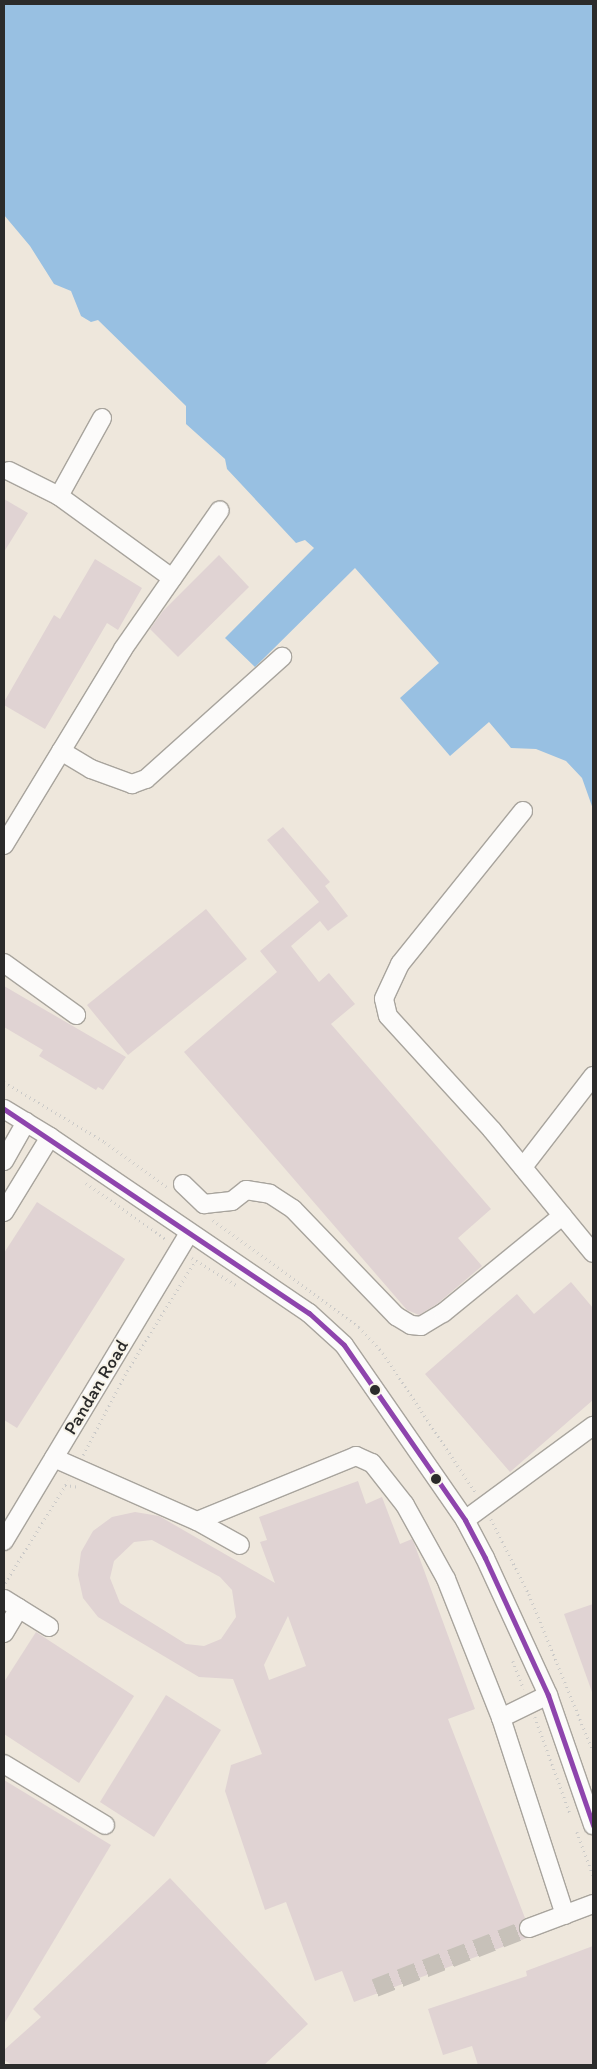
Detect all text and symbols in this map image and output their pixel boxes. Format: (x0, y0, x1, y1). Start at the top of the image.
street label: Pandan Road (59, 1336, 133, 1438)
unlabelled marker (370, 1385, 380, 1395)
unlabelled marker (431, 1474, 441, 1484)

